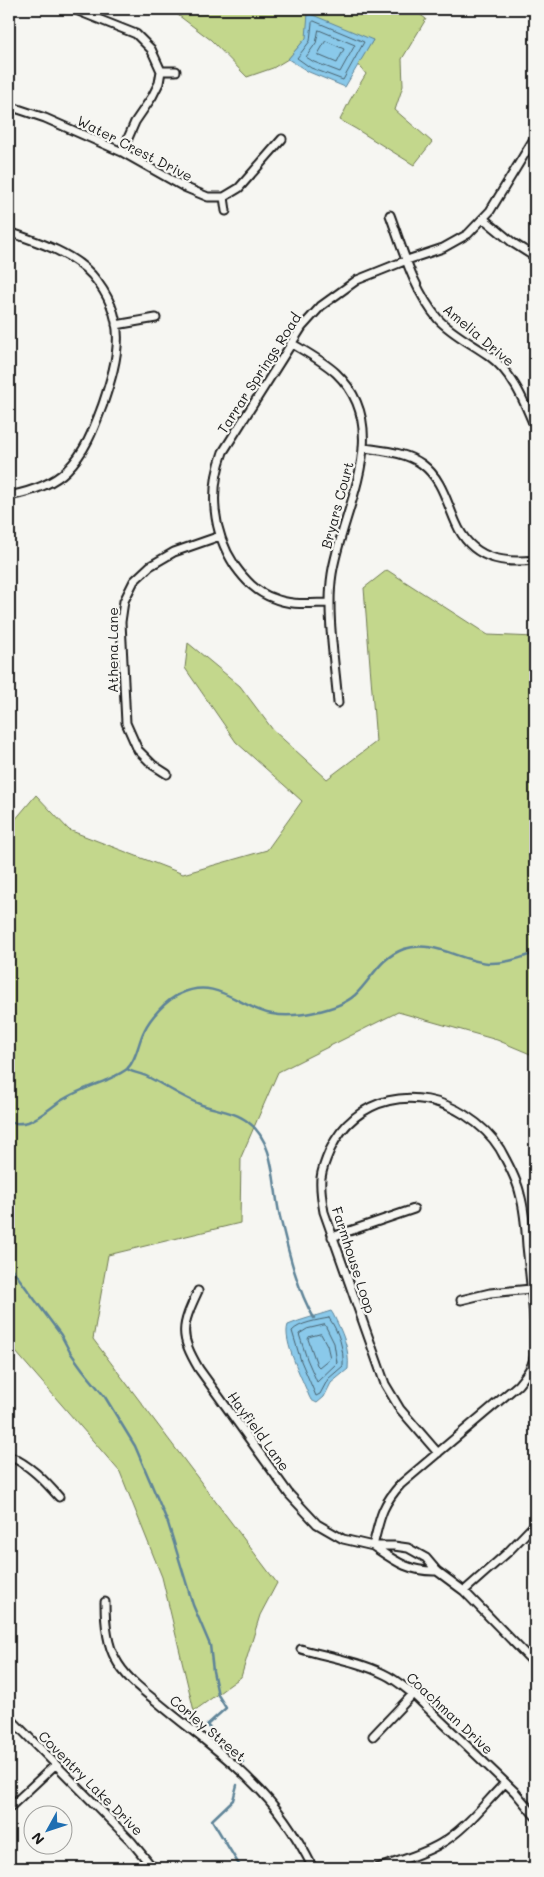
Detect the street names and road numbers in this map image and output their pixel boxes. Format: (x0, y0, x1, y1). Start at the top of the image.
street label: Water Crest Drive (74, 111, 196, 185)
street label: Amelia Drive (439, 300, 519, 370)
street label: Tarrar Springs Road (213, 309, 305, 437)
street label: Bryars Court (316, 459, 358, 551)
street label: Athena Lane (103, 607, 122, 693)
street label: Farmhouse Loop (328, 1204, 380, 1316)
street label: Hayfield Lane (224, 1387, 294, 1475)
street label: Coachman Drive (402, 1668, 498, 1758)
street label: Corley Street (166, 1691, 250, 1765)
street label: Coventry Lake Drive (35, 1727, 147, 1839)

